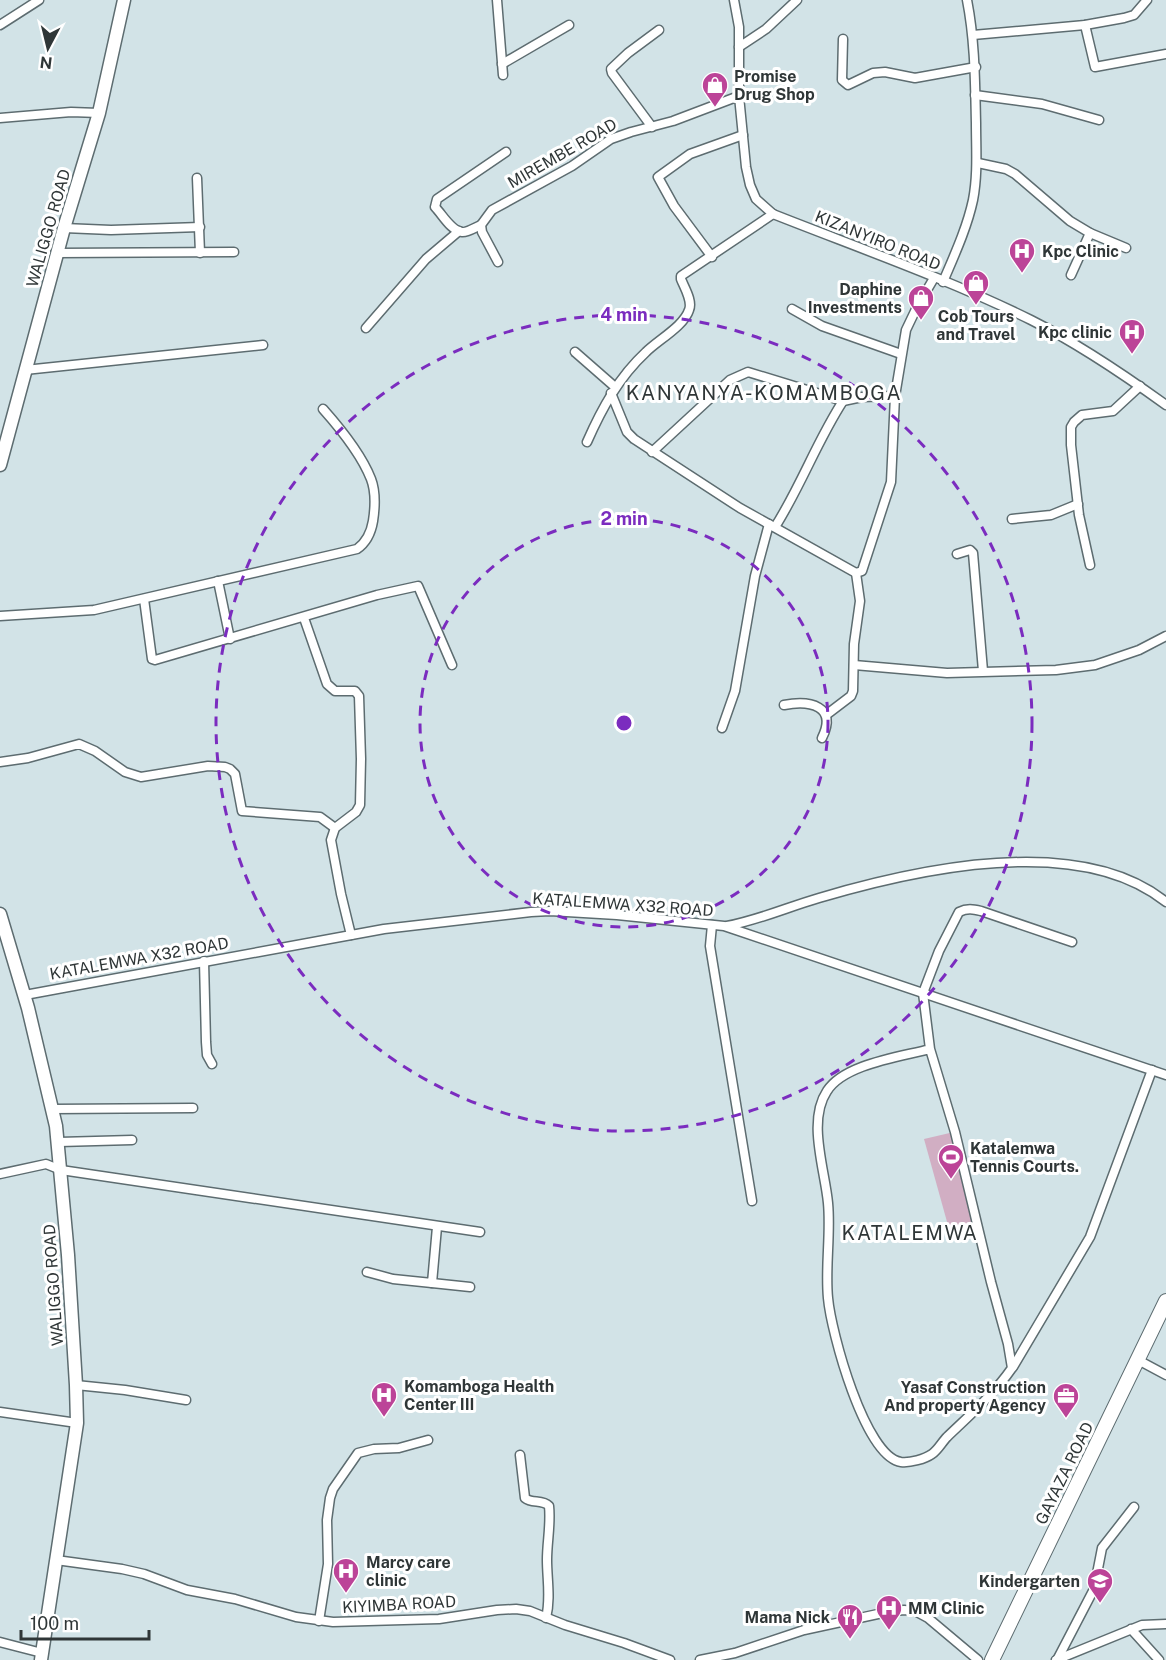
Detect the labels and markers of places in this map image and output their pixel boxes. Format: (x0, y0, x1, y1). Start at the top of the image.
place label: Promise Drug Shop (734, 67, 815, 104)
shop icon: Promise Drug Shop (700, 70, 730, 108)
hospital icon: Kpc Clinic (1007, 236, 1037, 274)
place label: Kpc Clinic (1042, 242, 1119, 261)
shop icon: Cob Tours and Travel (961, 268, 991, 306)
place label: Daphine Investments (808, 280, 902, 317)
shop icon: Daphine Investments (906, 283, 936, 321)
place label: Cob Tours and Travel (936, 307, 1016, 344)
hospital icon: Kpc clinic (1117, 317, 1147, 355)
place label: Kpc clinic (1038, 323, 1112, 342)
centre of rings (614, 713, 634, 733)
place label: Katalemwa Tennis Courts. (970, 1139, 1079, 1176)
sports icon: Katalemwa Tennis Courts. (936, 1142, 966, 1180)
place label: Komamboga Health Center III (404, 1377, 554, 1414)
place label: Yasaf Construction And property Agency (884, 1378, 1046, 1415)
hospital icon: Komamboga Health Center III (369, 1380, 399, 1418)
office icon: Yasaf Construction And property Agency (1051, 1381, 1081, 1419)
place label: Marcy care clinic (366, 1553, 451, 1590)
hospital icon: Marcy care clinic (331, 1556, 361, 1594)
school or university icon: Kindergarten (1085, 1566, 1115, 1604)
place label: Kindergarten (979, 1572, 1080, 1591)
hospital icon: MM Clinic (874, 1593, 904, 1631)
place label: MM Clinic (908, 1599, 985, 1618)
restaurant icon: Mama Nick (835, 1602, 865, 1640)
place label: Mama Nick (745, 1608, 830, 1627)

